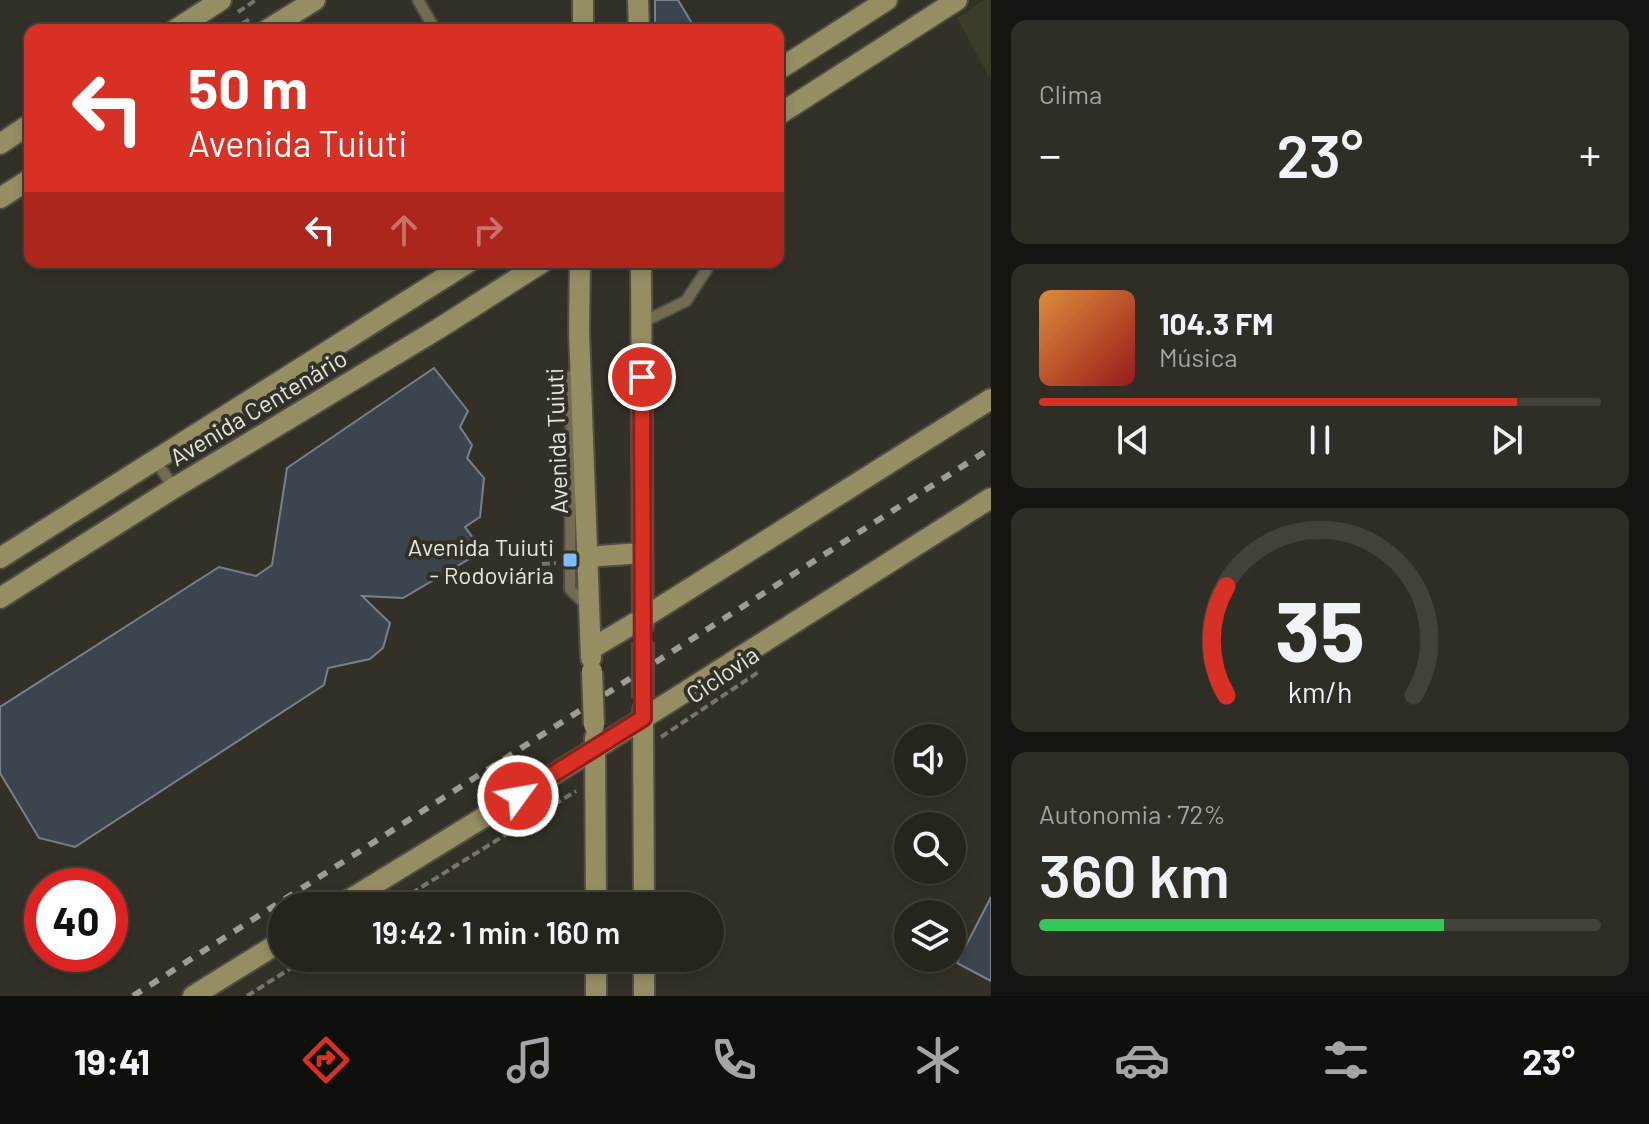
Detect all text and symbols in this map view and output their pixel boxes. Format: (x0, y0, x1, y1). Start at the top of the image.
text: 50 m (188, 53, 308, 120)
icon: left (56, 56, 160, 160)
text: Clima (1039, 78, 1102, 109)
text: 23° (1277, 118, 1363, 190)
text: Avenida Tuiuti (188, 121, 407, 164)
text: − (1039, 127, 1061, 180)
text: + (1579, 127, 1601, 180)
icon: left (298, 208, 342, 252)
icon: ahead (382, 208, 426, 252)
icon: right (466, 208, 510, 252)
text: 104.3 FM (1159, 305, 1273, 341)
text: Música (1159, 341, 1238, 372)
street label: Avenida Centenário (164, 343, 352, 471)
pin (608, 343, 676, 411)
icon: arrive (620, 355, 664, 399)
street label: Avenida Tuiuti (539, 367, 573, 515)
icon: previous (1111, 418, 1155, 462)
icon: pause (1298, 418, 1342, 462)
icon: next (1485, 418, 1529, 462)
place label: Avenida Tuiuti - Rodoviária (408, 532, 554, 589)
marker: Avenida Tuiuti - Rodoviária (561, 551, 579, 569)
text: 35 (1275, 579, 1365, 679)
street label: Ciclovia (680, 639, 764, 709)
text: km/h (1288, 674, 1352, 709)
map controls (894, 724, 966, 972)
button: sound (894, 724, 966, 796)
position arrow (476, 754, 560, 838)
text: Autonomia · 72% (1039, 798, 1226, 829)
button: search (894, 812, 966, 884)
text: 360 km (1039, 838, 1230, 910)
speed limit sign: 40 (24, 868, 128, 972)
button: layers (894, 900, 966, 972)
text: 19:42 · 1 min · 160 m (372, 914, 620, 950)
icon: directions (298, 1032, 354, 1088)
icon: music (502, 1032, 558, 1088)
icon: phone (706, 1032, 762, 1088)
icon: climate (910, 1032, 966, 1088)
icon: car (1114, 1032, 1170, 1088)
icon: filters (1318, 1032, 1374, 1088)
text: 19:41 (74, 1039, 150, 1082)
text: 23° (1522, 1039, 1575, 1082)

